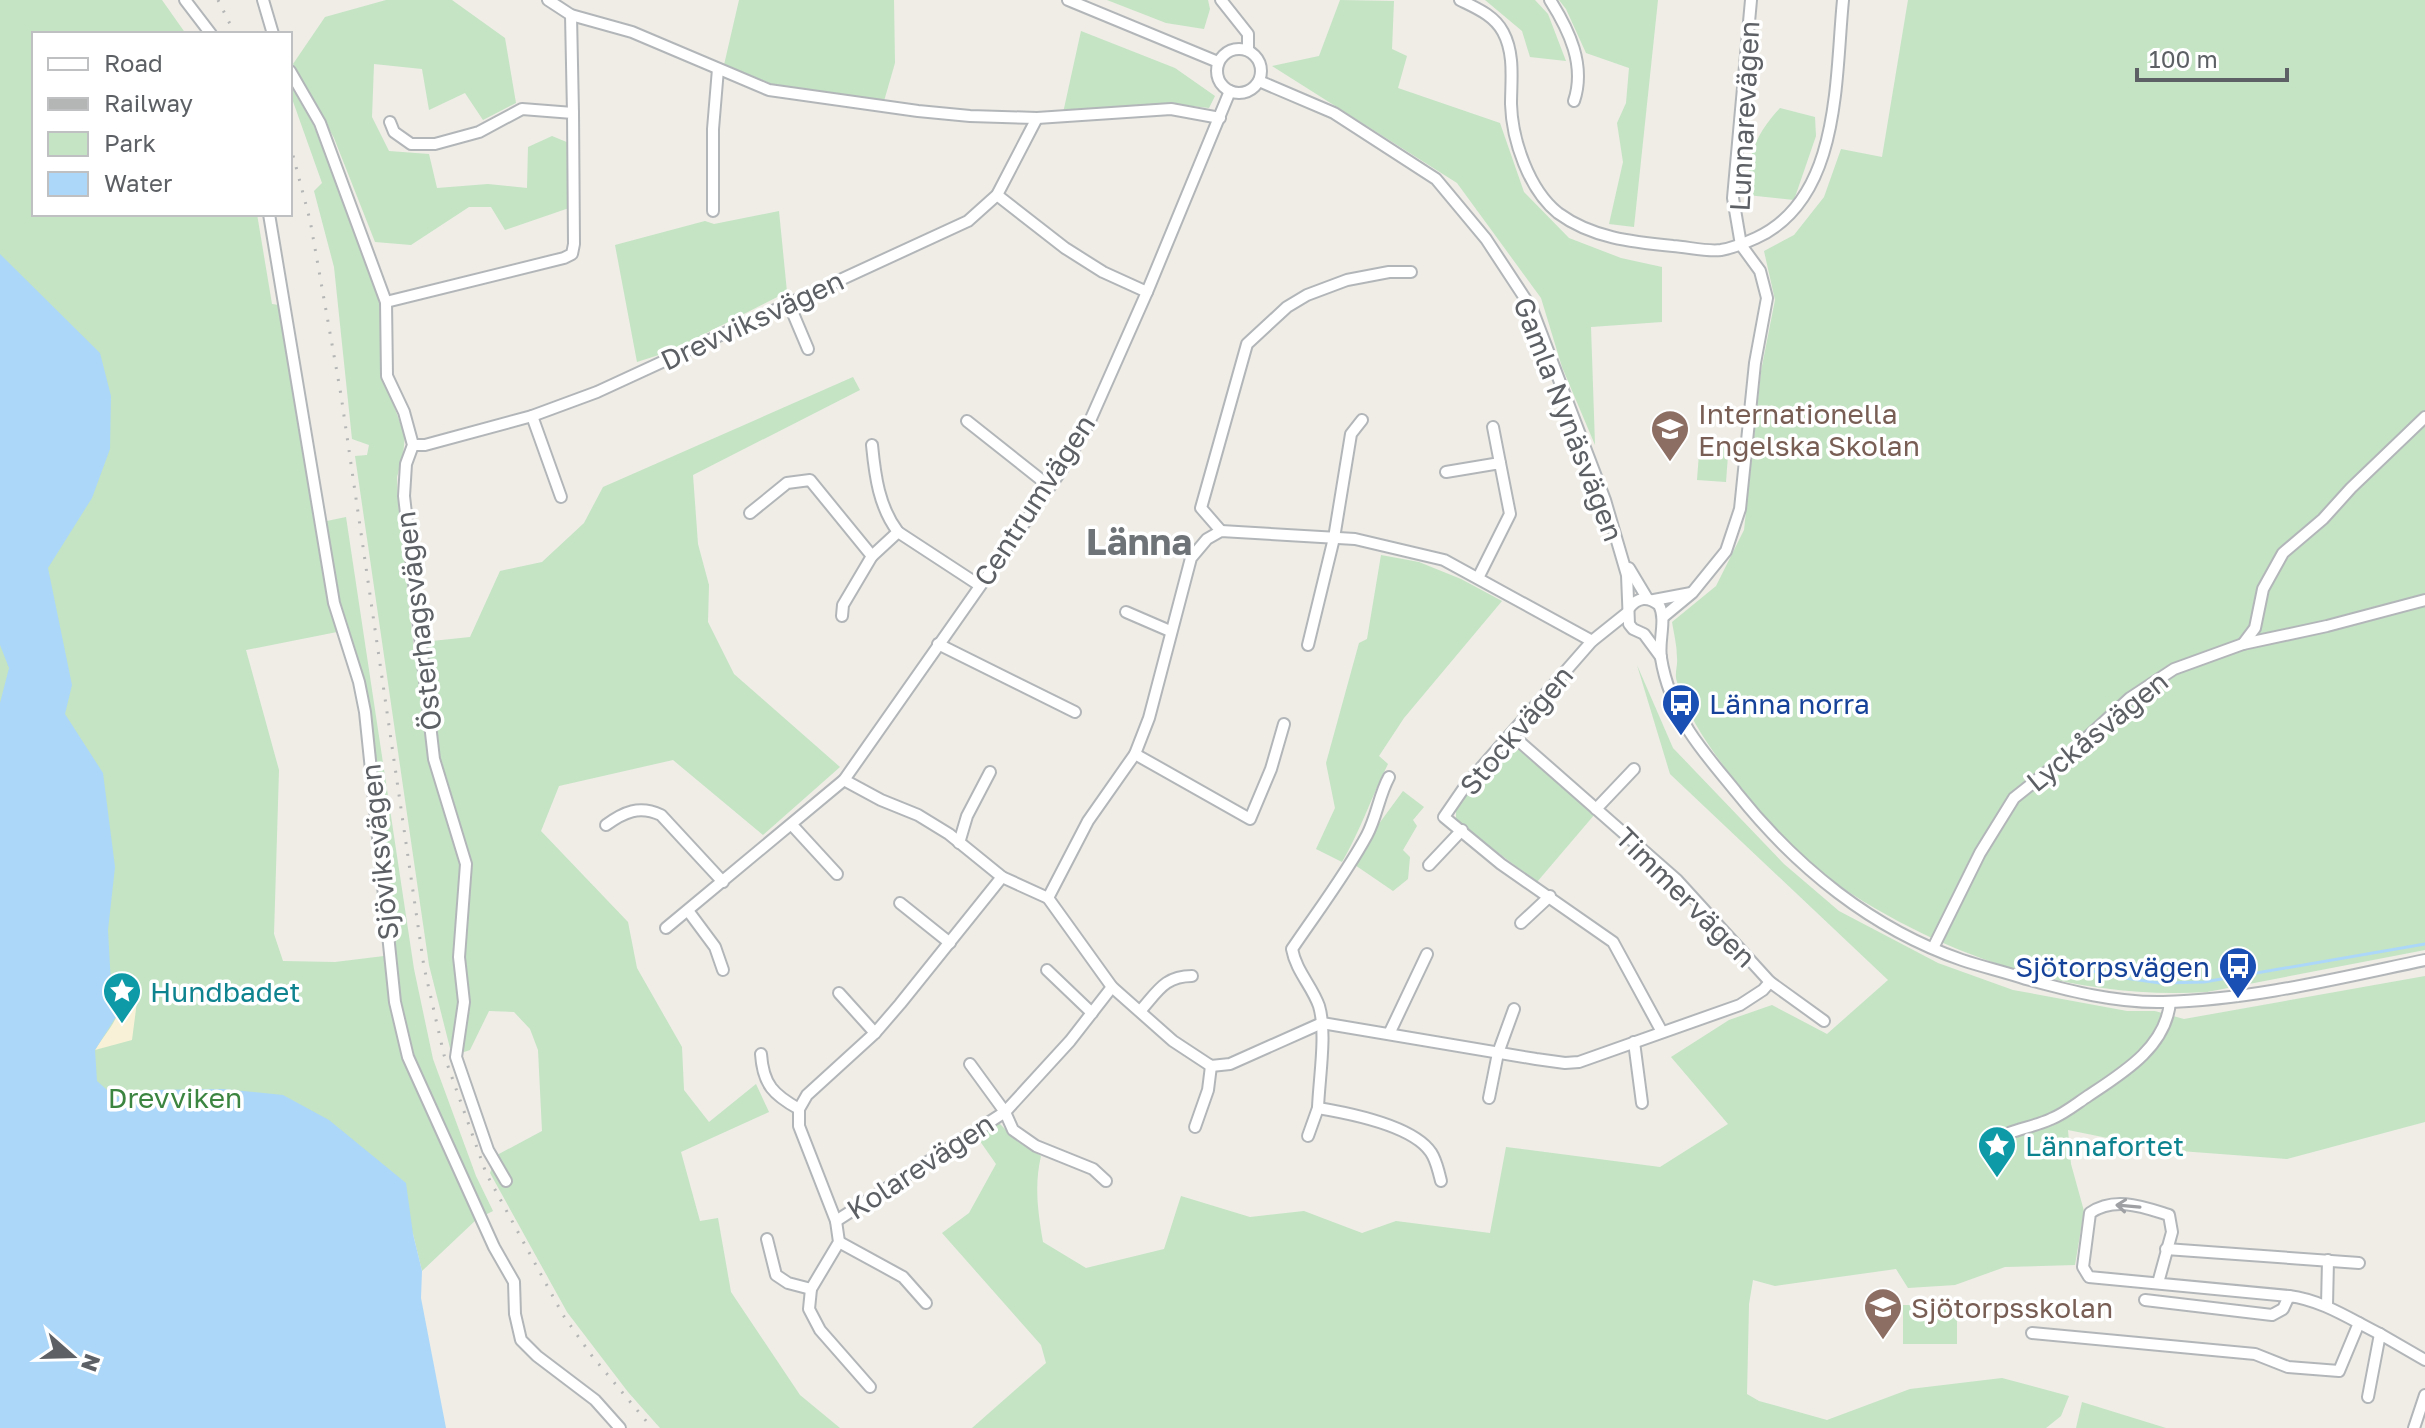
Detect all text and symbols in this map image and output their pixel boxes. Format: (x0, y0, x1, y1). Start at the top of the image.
street label: Lunnarevägen (1723, 20, 1765, 212)
legend (32, 32, 292, 216)
scale bar (2137, 32, 2287, 82)
text: 100 m (2149, 44, 2218, 73)
text: Road (104, 48, 163, 77)
text: Railway (104, 88, 193, 117)
text: Park (104, 128, 156, 157)
text: Water (104, 168, 172, 197)
street label: Drevviksvägen (655, 263, 849, 377)
street label: Gamla Nynäsvägen (1507, 292, 1631, 546)
place label: Internationella Engelska Skolan (1698, 397, 1920, 462)
street label: Centrumvägen (966, 408, 1102, 592)
school or university icon: Internationella Engelska Skolan (1649, 408, 1691, 463)
street label: Österhagsvägen (388, 509, 448, 733)
district label: Länna (1086, 520, 1192, 563)
street label: Stockvägen (1452, 659, 1580, 801)
street label: Lyckåsvägen (2020, 664, 2174, 798)
bus stop icon: Länna norra (1660, 682, 1702, 737)
place label: Länna norra (1709, 687, 1870, 720)
street label: Sjöviksvägen (353, 762, 405, 942)
street label: Timmervägen (1609, 820, 1763, 974)
bus stop icon: Sjötorpsvägen (2217, 945, 2259, 1000)
place label: Sjötorpsvägen (2015, 950, 2210, 983)
place icon: Hundbadet (101, 970, 143, 1025)
place label: Hundbadet (150, 975, 300, 1008)
park label: Drevviken (108, 1081, 242, 1114)
street label: Kolarevägen (840, 1106, 1000, 1226)
place icon: Lännafortet (1976, 1124, 2018, 1179)
place label: Lännafortet (2025, 1129, 2184, 1162)
one-way arrow (2115, 1198, 2141, 1213)
school or university icon: Sjötorpsskolan (1862, 1286, 1904, 1341)
place label: Sjötorpsskolan (1911, 1291, 2113, 1324)
north arrow (32, 1316, 112, 1396)
text: N (76, 1351, 107, 1375)

